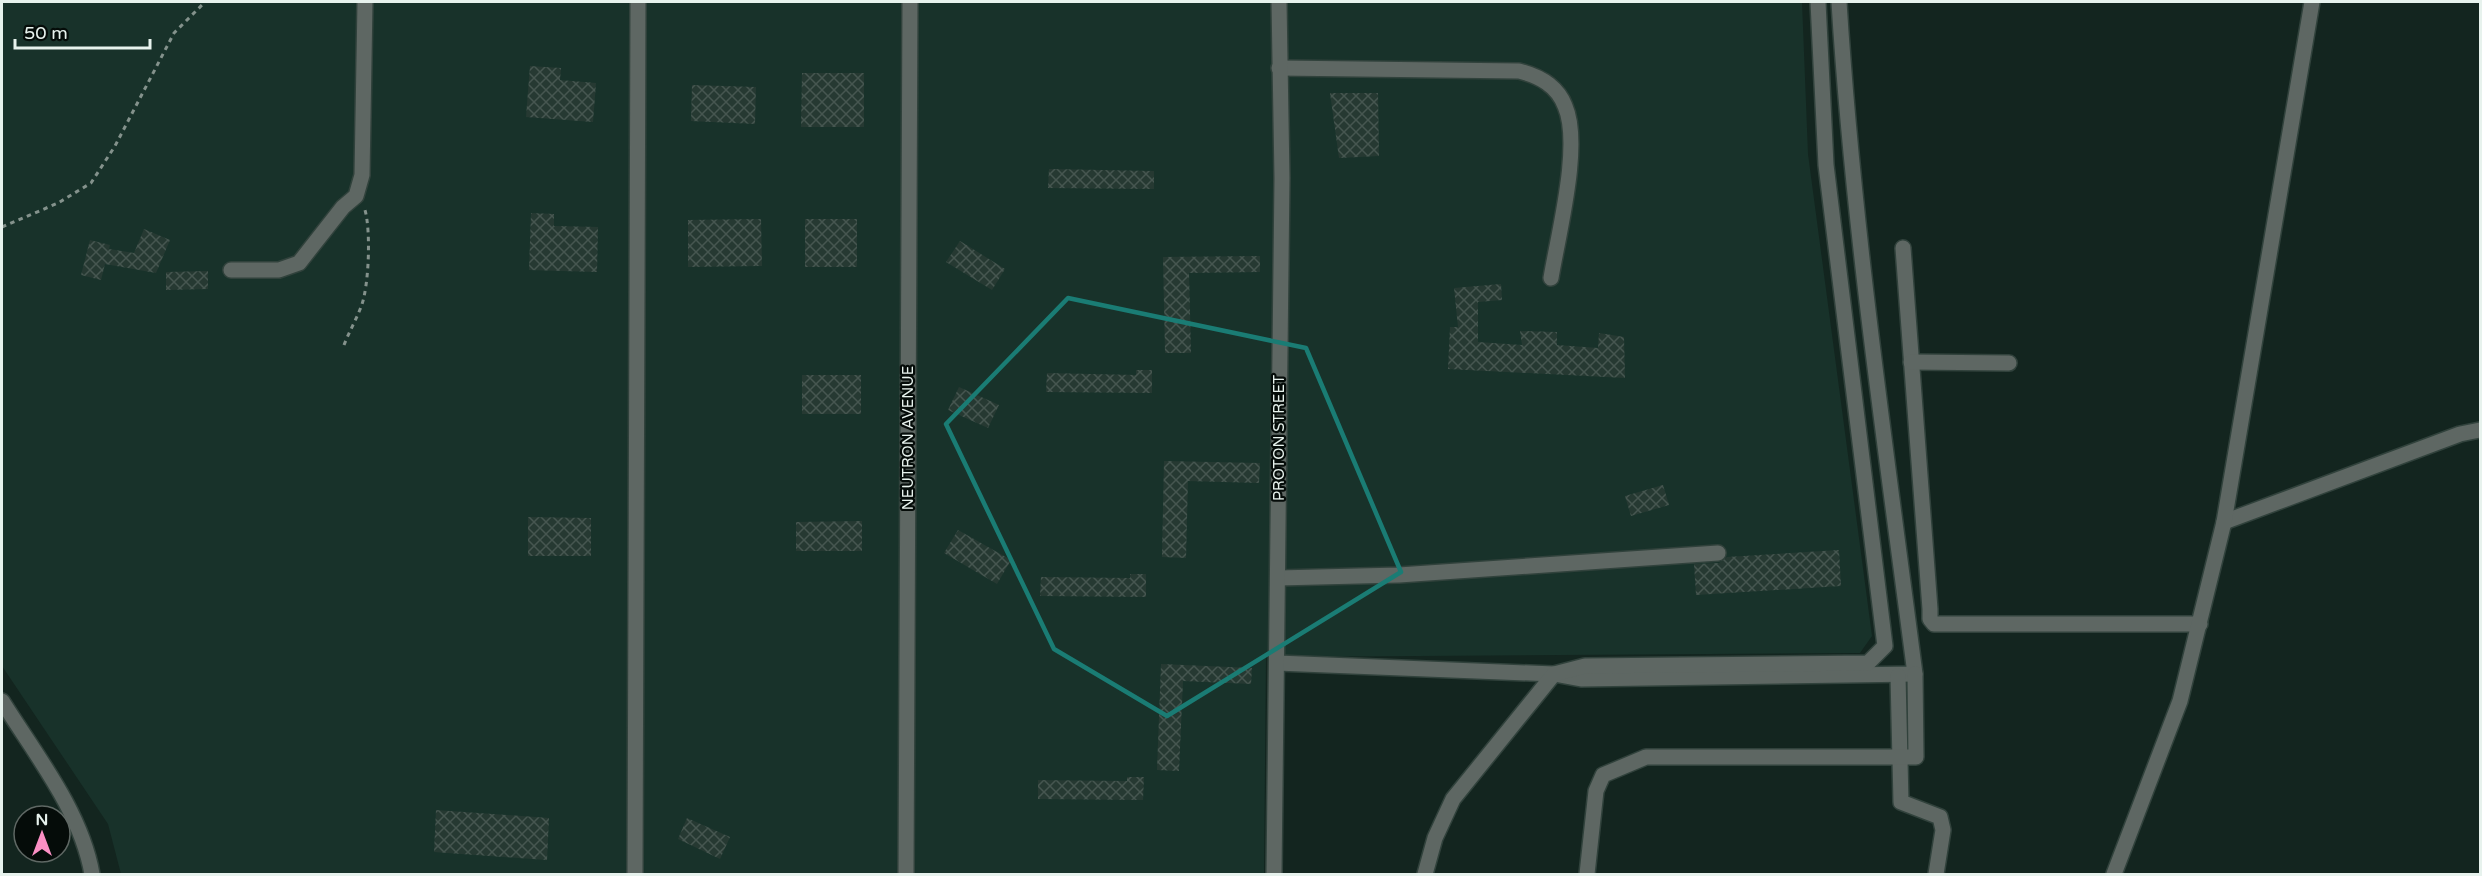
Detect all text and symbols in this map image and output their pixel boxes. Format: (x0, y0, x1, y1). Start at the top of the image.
scale bar (15, 12, 150, 50)
text: 50 m (24, 22, 68, 44)
street label: NEUTRON AVENUE (899, 366, 917, 510)
street label: PROTON STREET (1270, 375, 1288, 501)
north arrow (12, 804, 72, 864)
text: N (36, 810, 48, 830)

